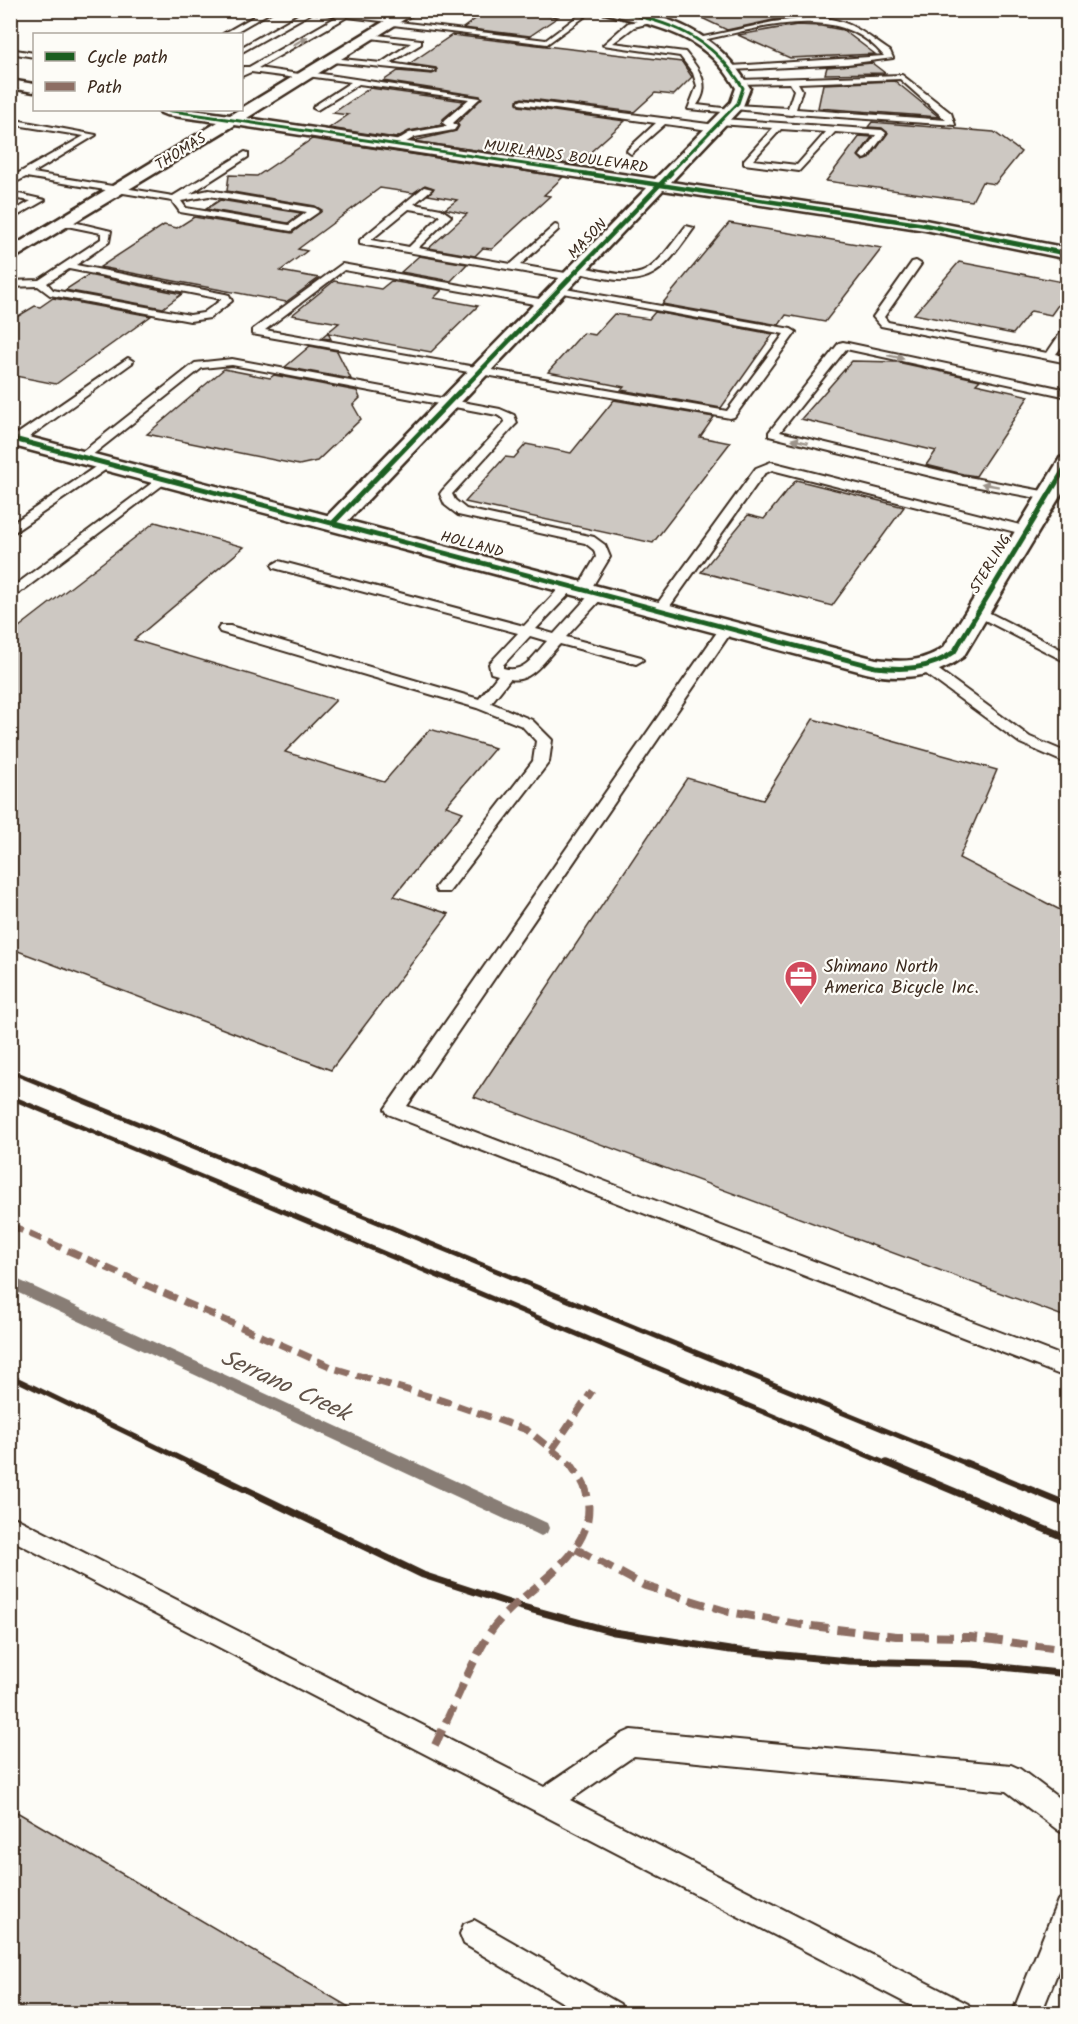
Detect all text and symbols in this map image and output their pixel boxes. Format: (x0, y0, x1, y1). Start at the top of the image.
legend (33, 33, 243, 111)
one-way arrow (292, 36, 309, 46)
text: Cycle path (87, 44, 168, 73)
text: Path (87, 74, 122, 103)
street label: THOMAS (151, 127, 211, 177)
street label: MUIRLANDS BOULEVARD (482, 134, 650, 180)
street label: MASON (563, 213, 613, 265)
one-way arrow (887, 353, 906, 362)
one-way arrow (791, 435, 810, 445)
one-way arrow (981, 480, 1000, 489)
street label: HOLLAND (438, 525, 507, 565)
street label: STERLING (964, 530, 1018, 598)
place label: Shimano North America Bicycle Inc. (824, 953, 979, 1003)
office icon: Shimano North America Bicycle Inc. (783, 959, 819, 1006)
water label: Serrano Creek (214, 1339, 360, 1435)

